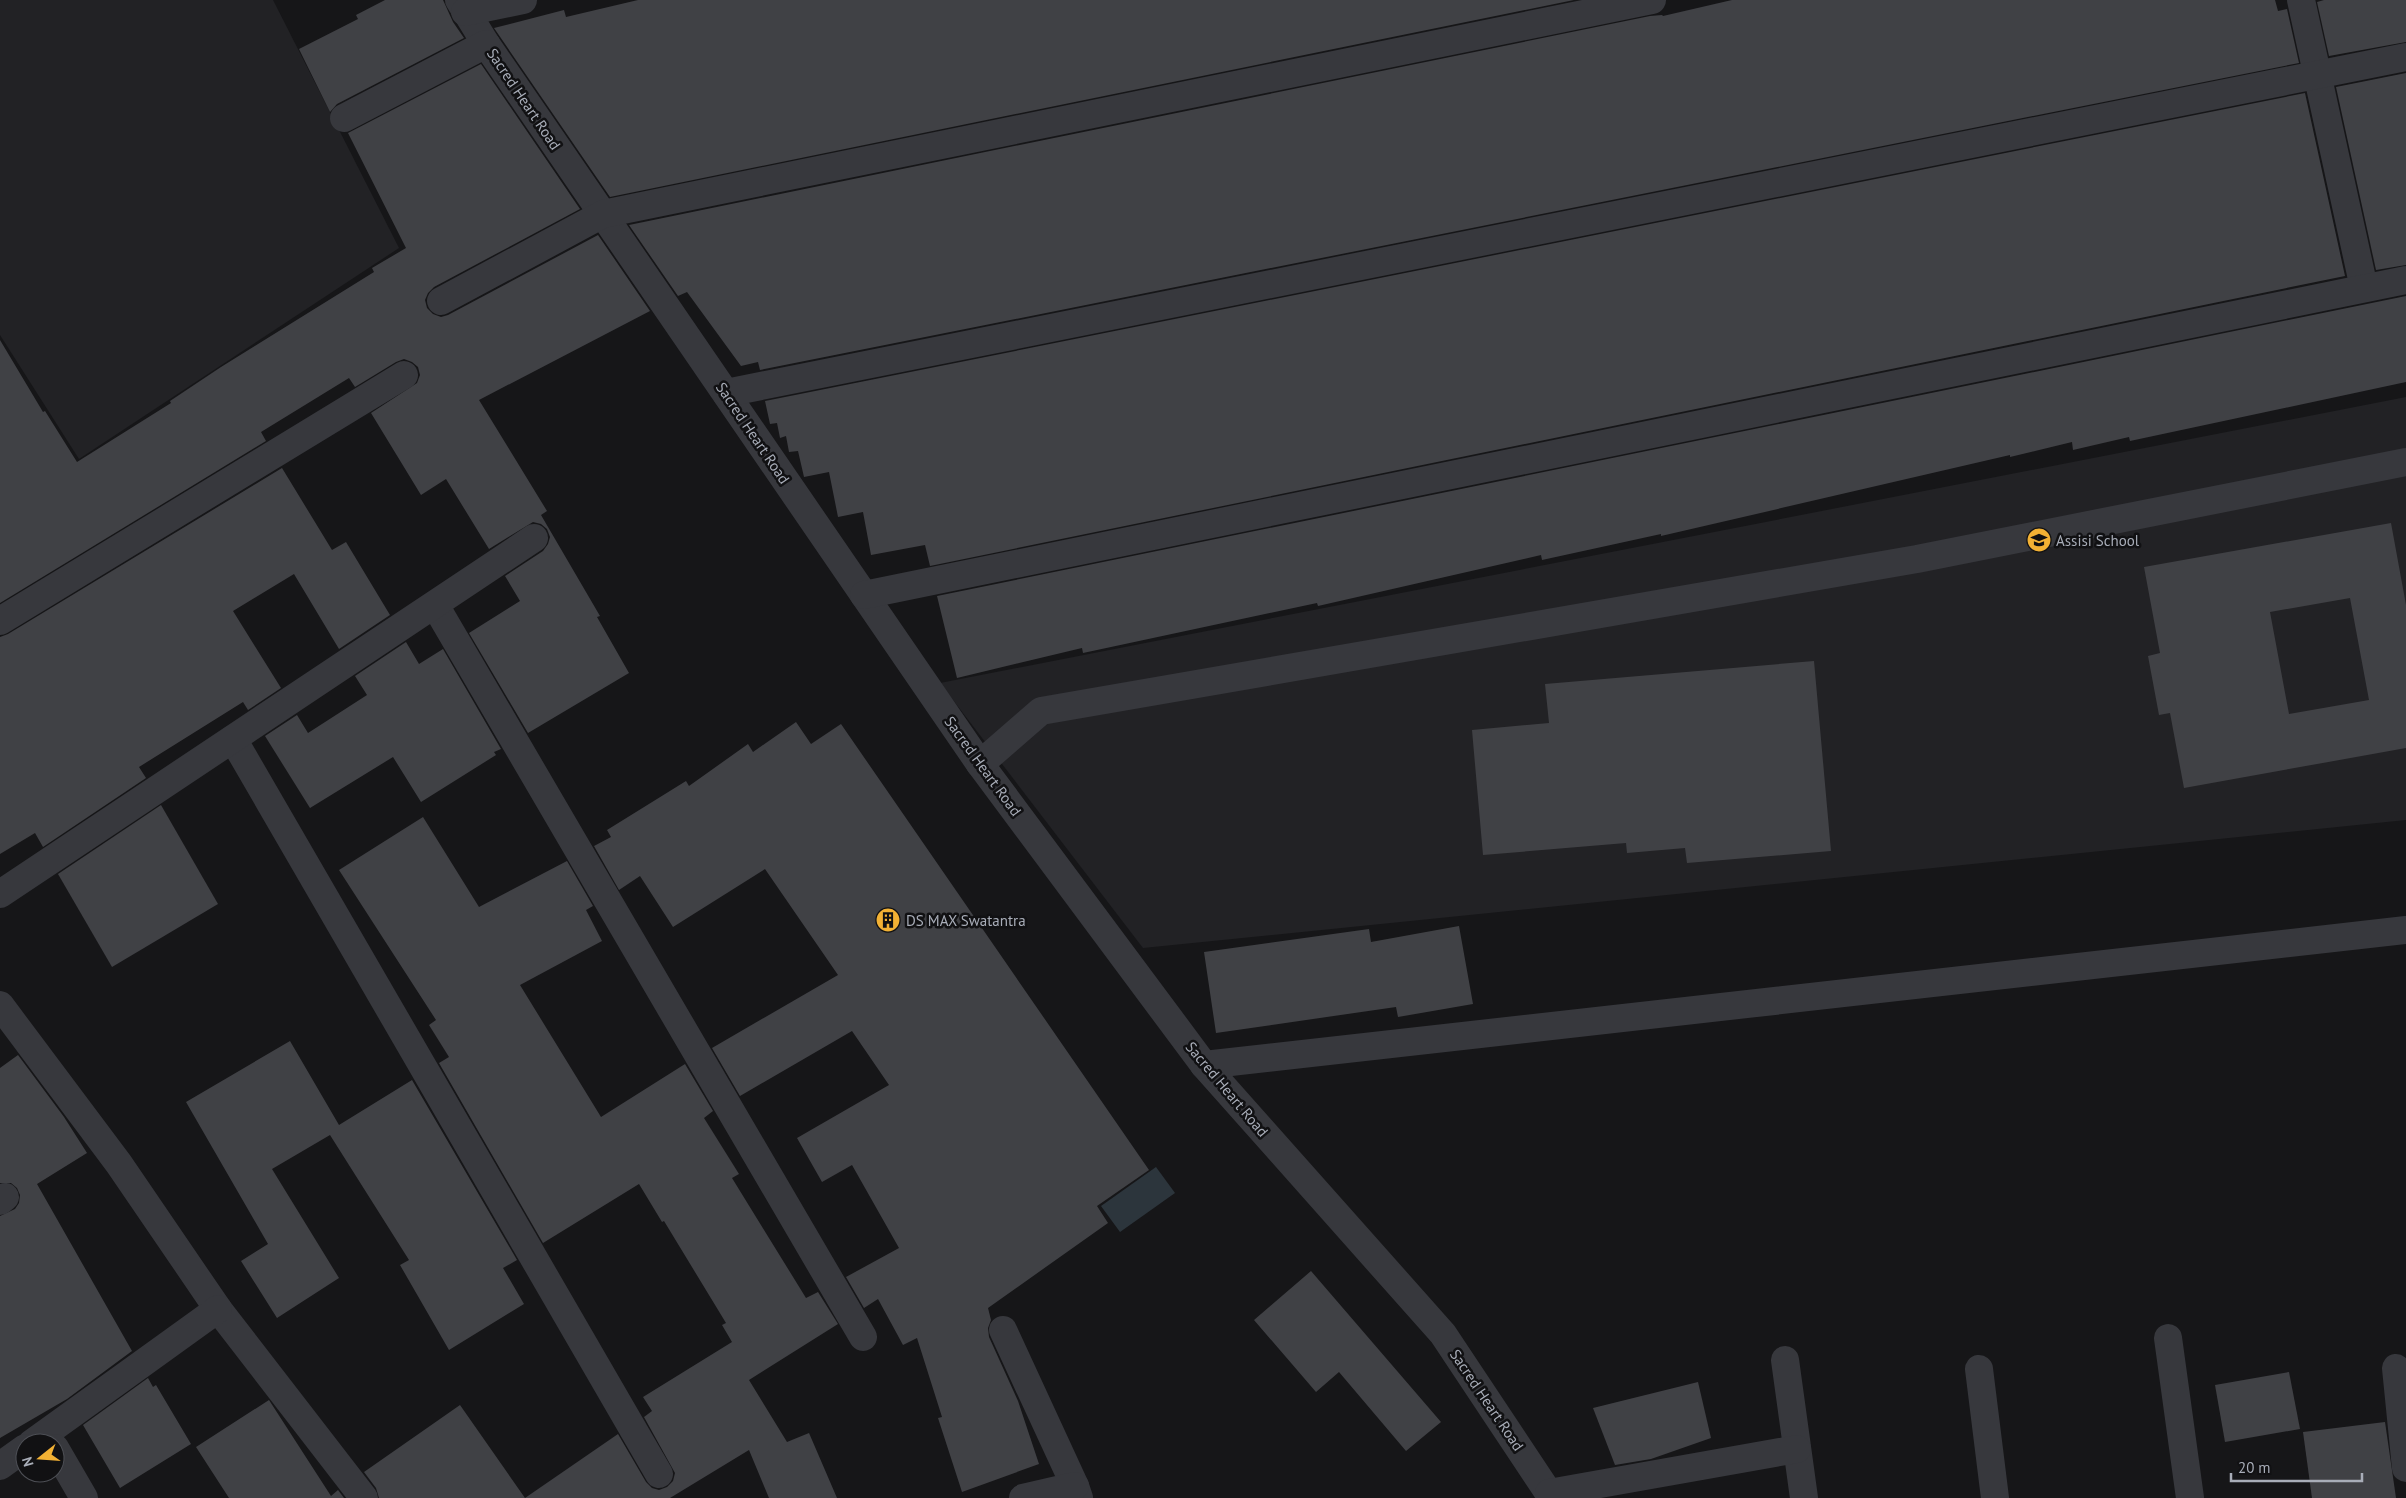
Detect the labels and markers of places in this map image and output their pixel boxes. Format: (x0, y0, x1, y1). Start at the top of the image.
school or university icon: Assisi School (2026, 527, 2052, 553)
place label: Assisi School (2056, 531, 2140, 550)
building icon: DS MAX Swatantra (875, 907, 901, 933)
place label: DS MAX Swatantra (906, 911, 1026, 930)

